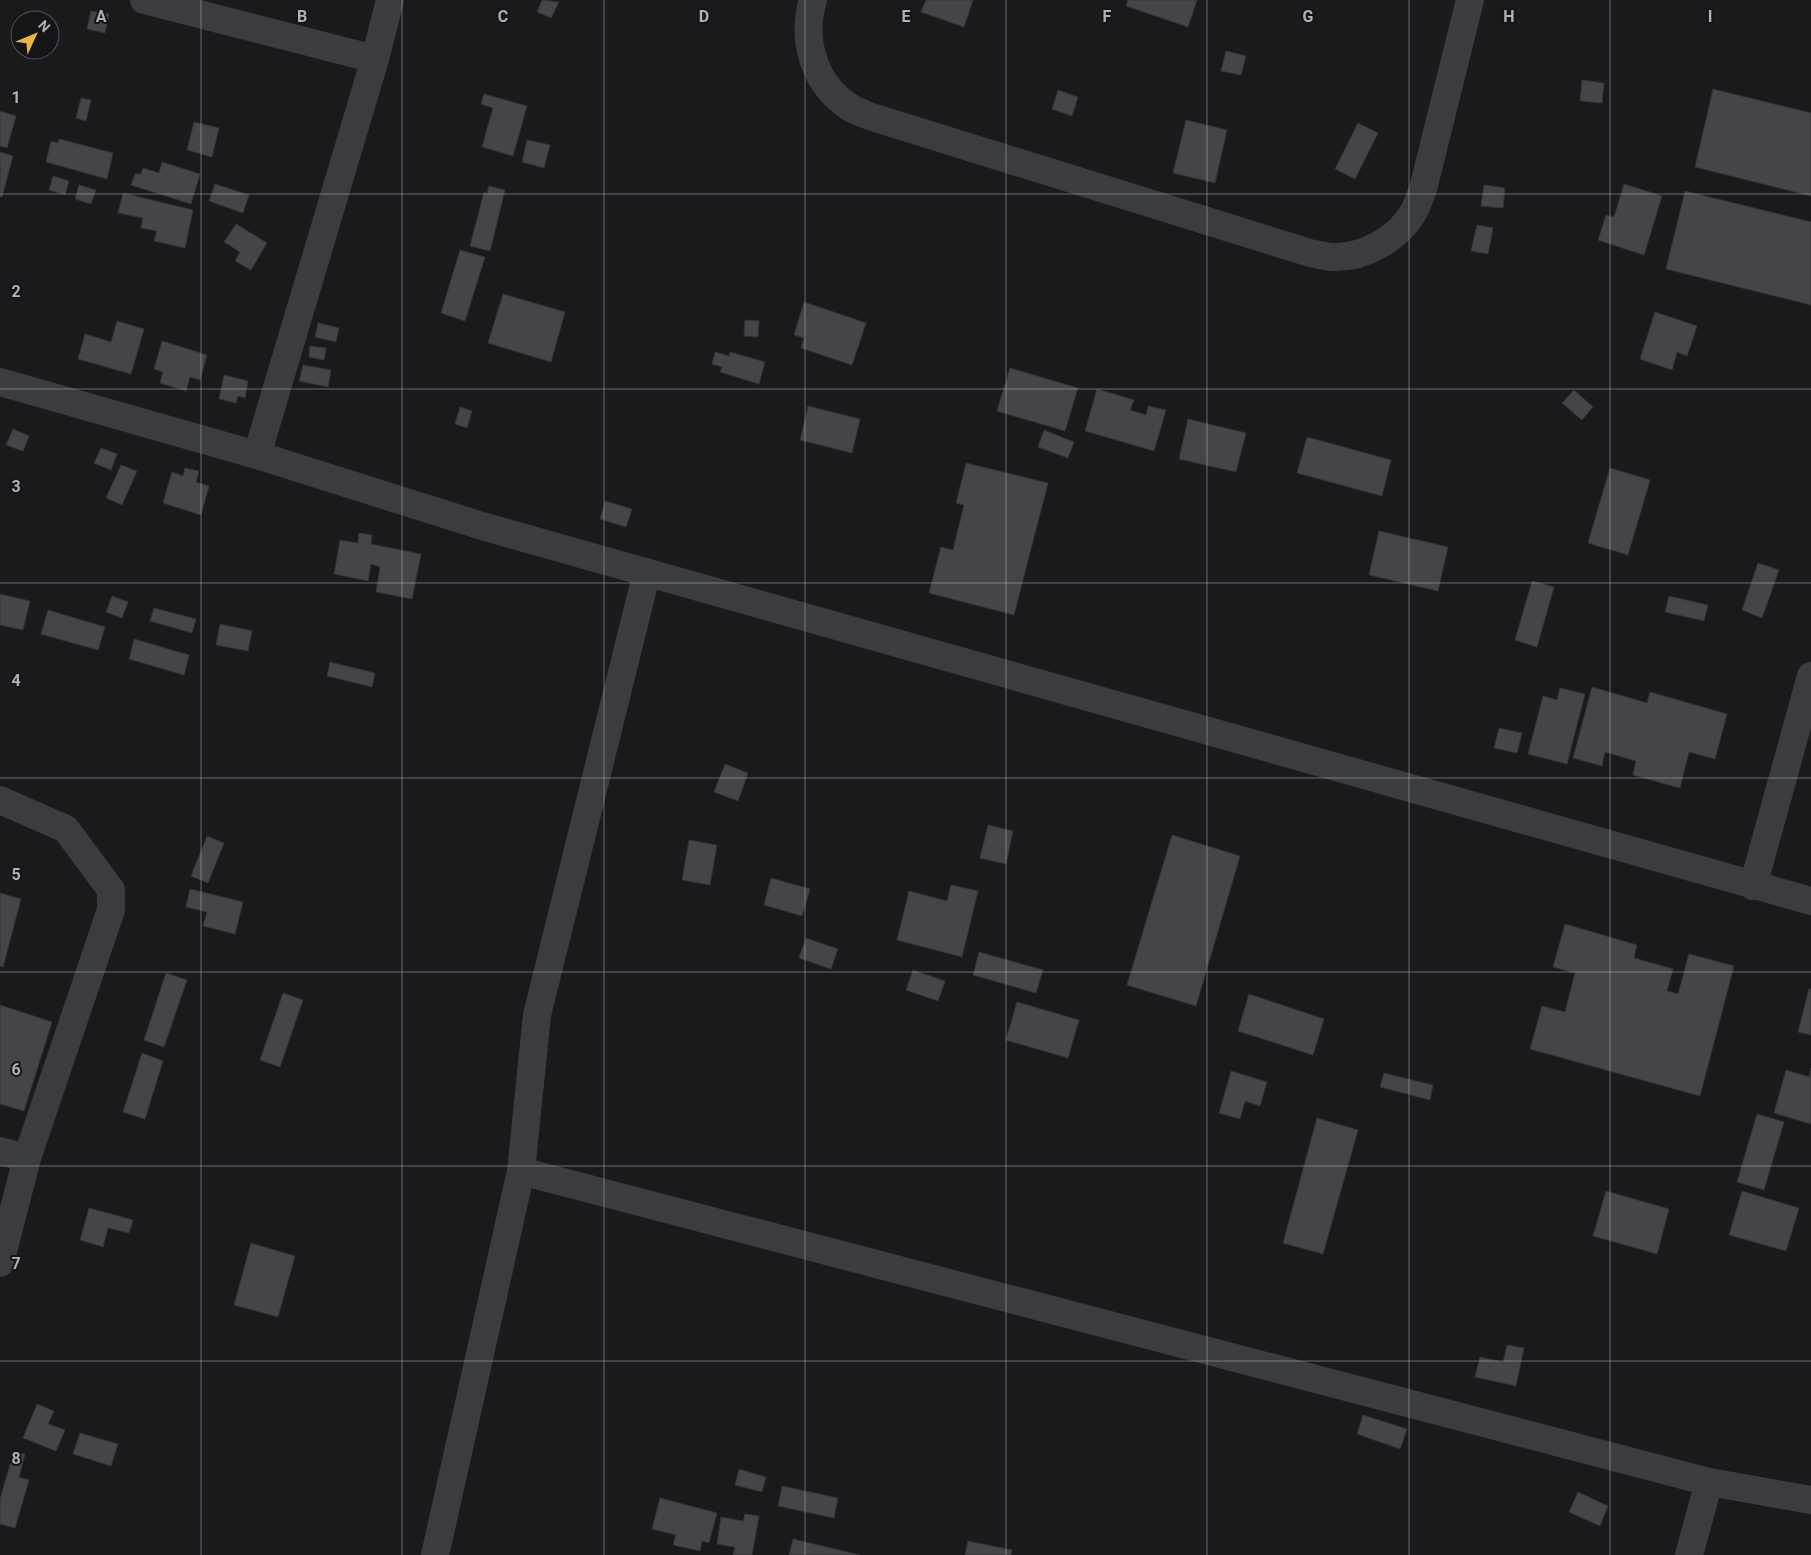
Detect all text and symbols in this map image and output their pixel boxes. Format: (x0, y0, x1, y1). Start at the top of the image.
text: A (96, 7, 107, 26)
text: B (297, 7, 307, 26)
text: C (498, 7, 508, 26)
text: D (699, 7, 709, 26)
text: E (902, 7, 911, 26)
text: F (1103, 7, 1112, 26)
text: G (1303, 7, 1314, 26)
text: H (1503, 7, 1515, 26)
text: I (1708, 7, 1712, 26)
north arrow (10, 10, 60, 60)
text: N (35, 17, 54, 35)
text: 1 (11, 88, 21, 107)
text: 2 (11, 282, 21, 301)
text: 3 (11, 477, 21, 496)
text: 4 (11, 671, 21, 690)
text: 5 (11, 865, 21, 884)
text: 6 (11, 1060, 21, 1079)
text: 7 (11, 1254, 21, 1273)
text: 8 (11, 1449, 21, 1468)

